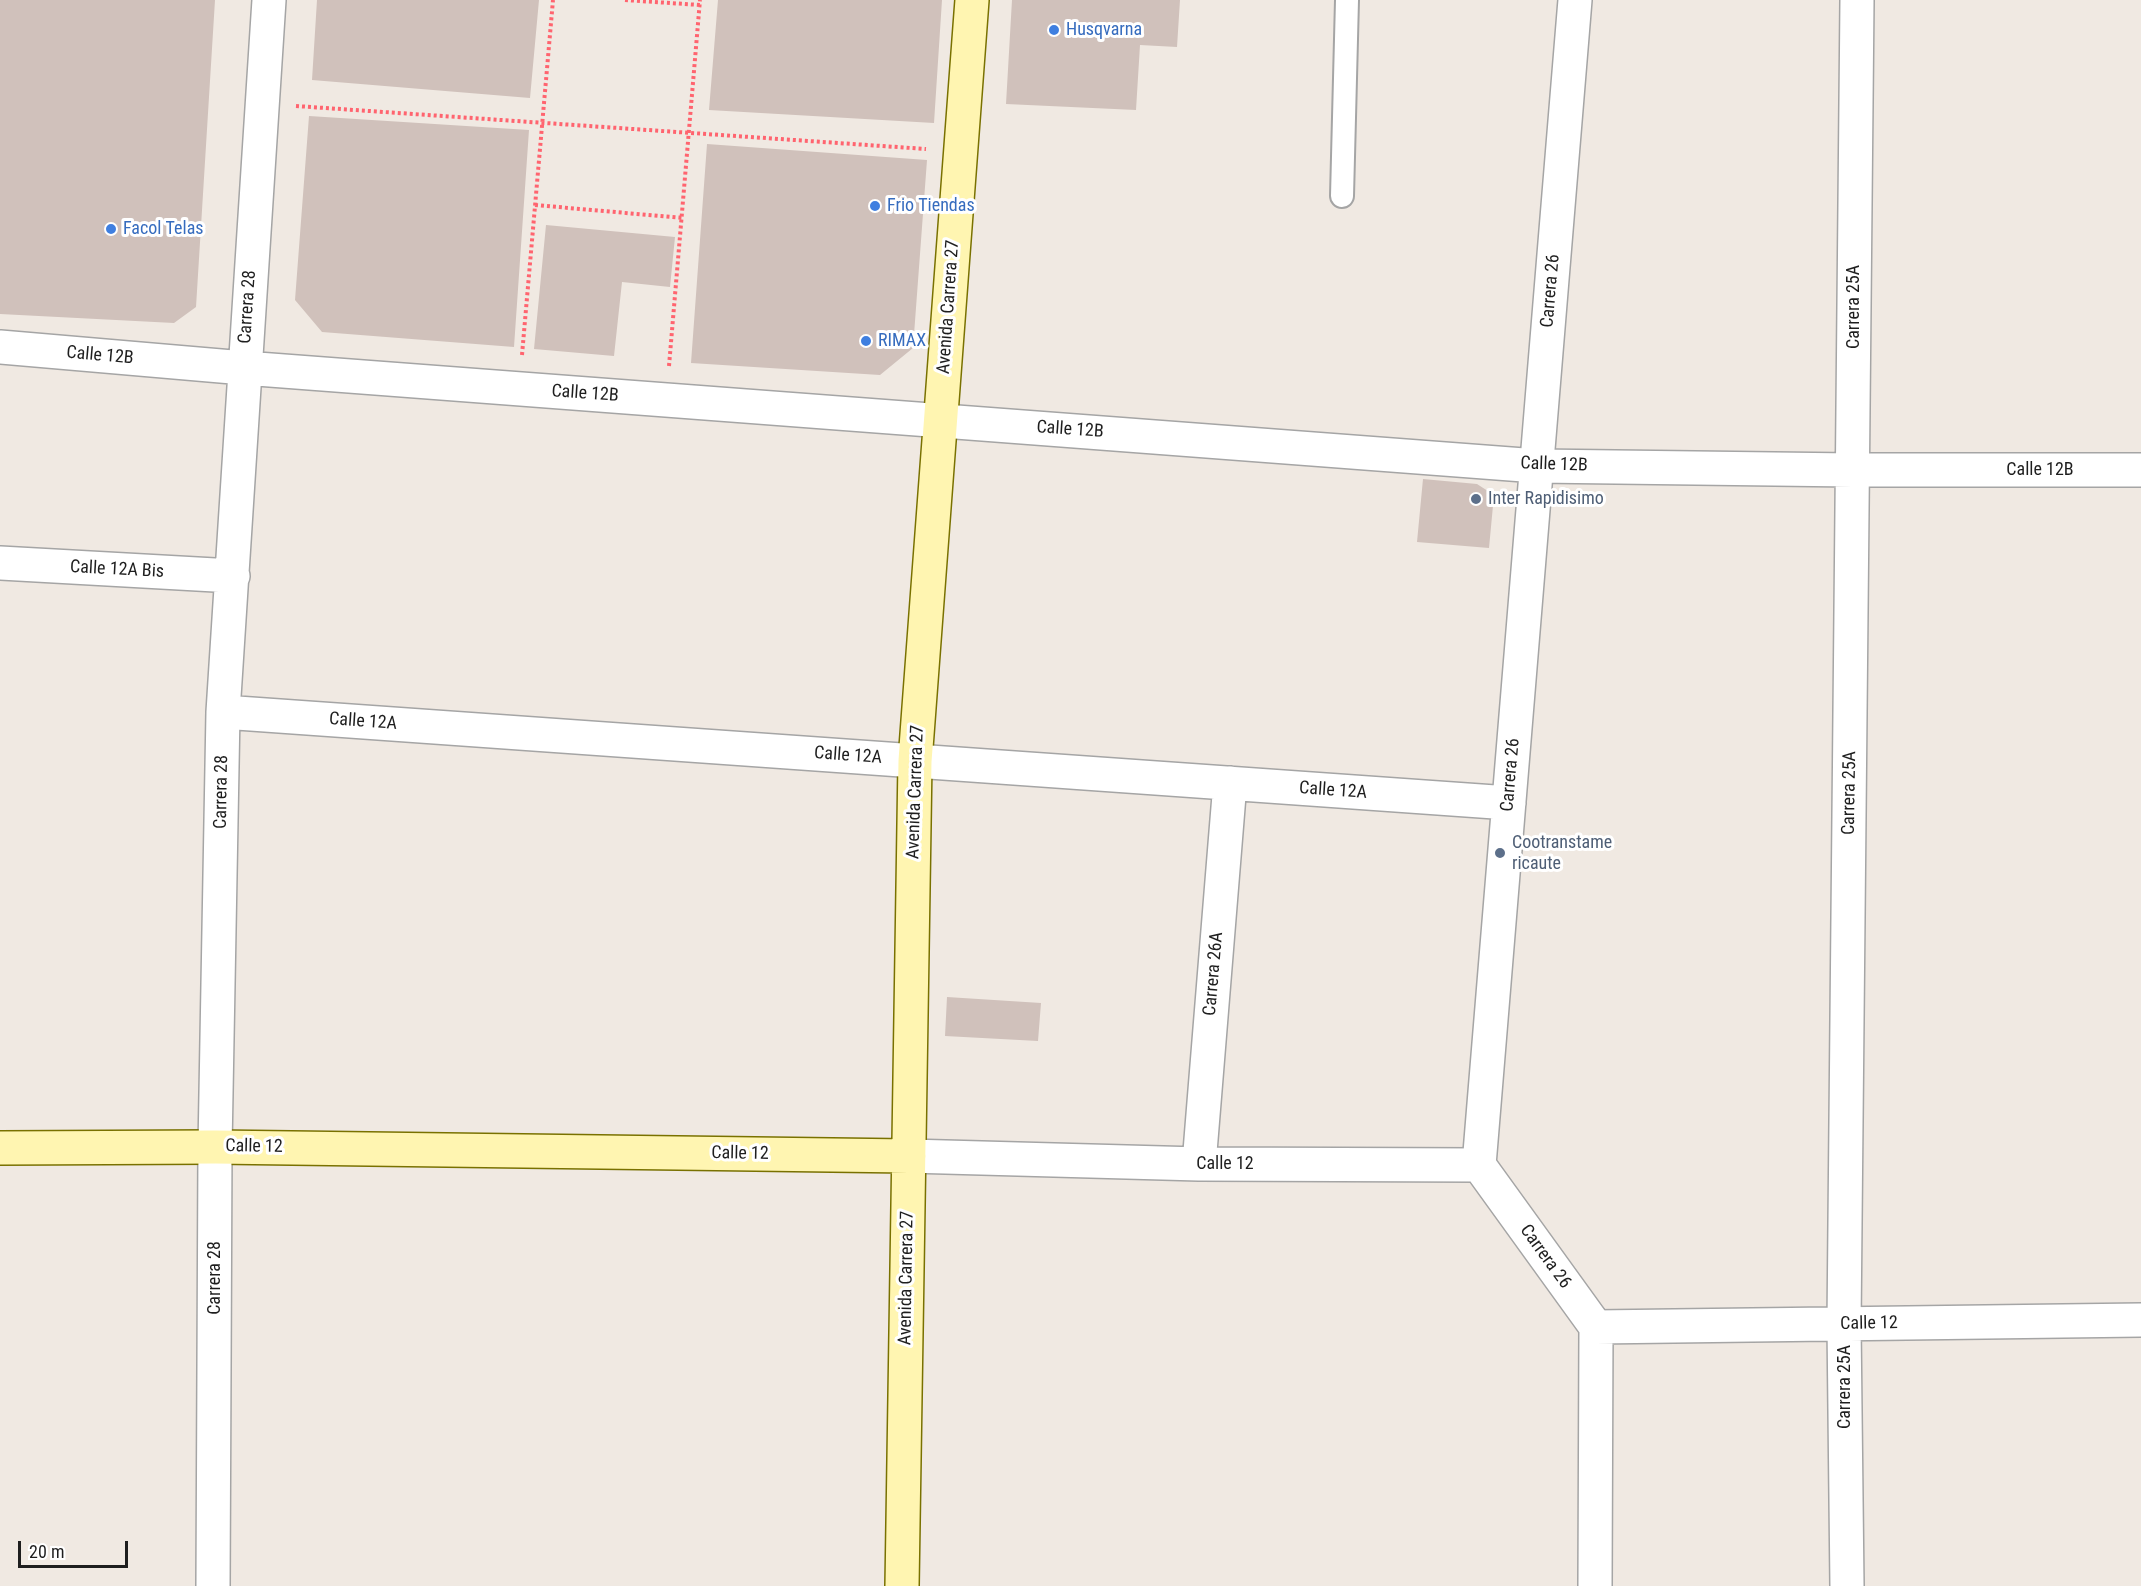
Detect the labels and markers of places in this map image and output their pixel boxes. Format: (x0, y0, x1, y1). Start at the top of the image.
place label: Husqvarna (1066, 19, 1142, 41)
marker: Husqvarna (1047, 23, 1061, 37)
place label: Frio Tiendas (887, 195, 975, 217)
marker: Frio Tiendas (868, 199, 882, 213)
place label: Facol Telas (123, 218, 203, 240)
marker: Facol Telas (104, 222, 118, 236)
place label: RIMAX (878, 330, 926, 352)
marker: RIMAX (859, 334, 873, 348)
place label: Inter Rapidisimo (1488, 488, 1604, 510)
marker: Inter Rapidisimo (1469, 492, 1483, 506)
place label: Cootranstame ricaute (1512, 832, 1612, 874)
marker: Cootranstame ricaute (1493, 846, 1507, 860)

